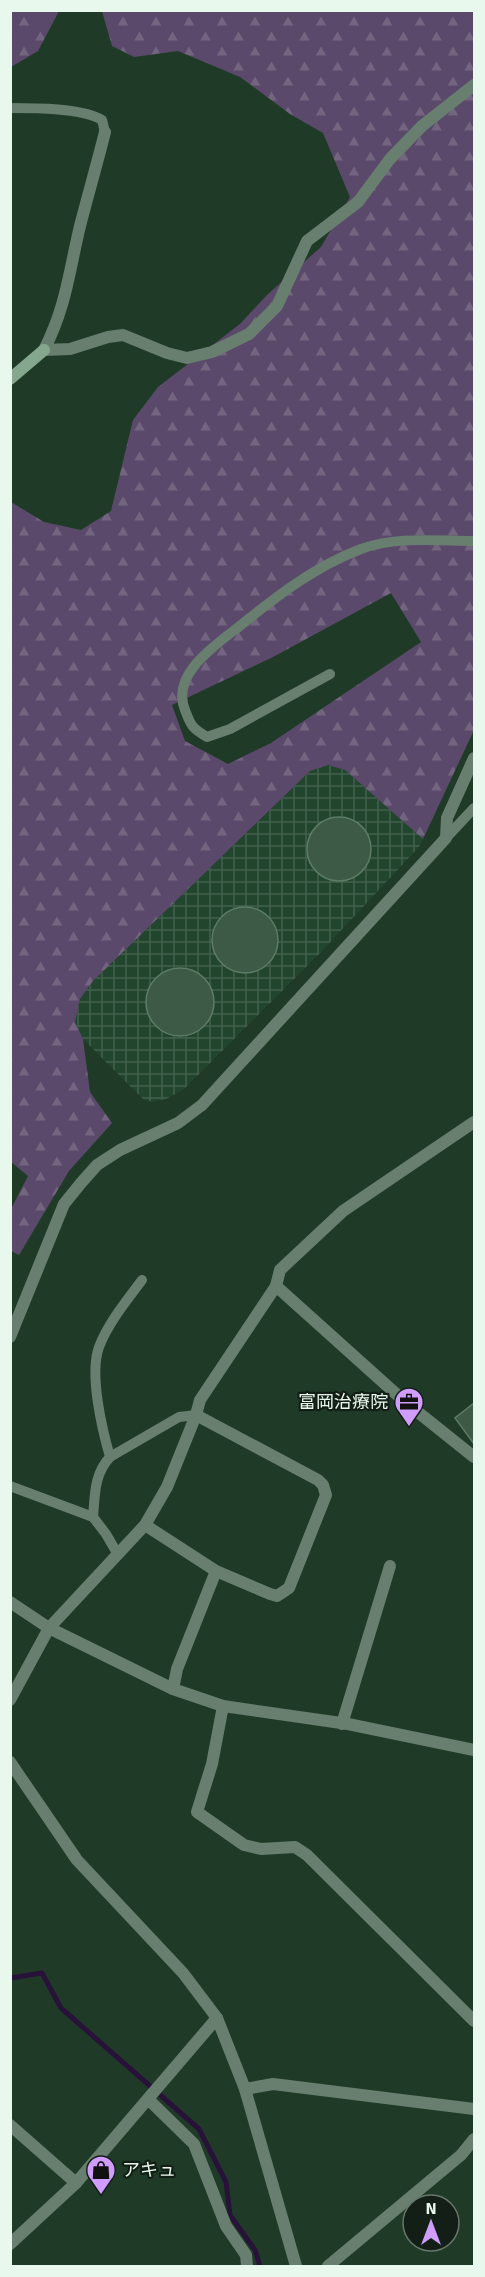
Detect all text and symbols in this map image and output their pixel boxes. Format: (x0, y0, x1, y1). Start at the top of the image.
office icon: 富岡治療院 (393, 1386, 425, 1428)
place label: 富岡治療院 (298, 1391, 388, 1413)
shop icon: アキュ (85, 2154, 117, 2196)
place label: アキュ (122, 2159, 176, 2181)
north arrow (401, 2193, 461, 2253)
text: N (425, 2199, 437, 2219)

